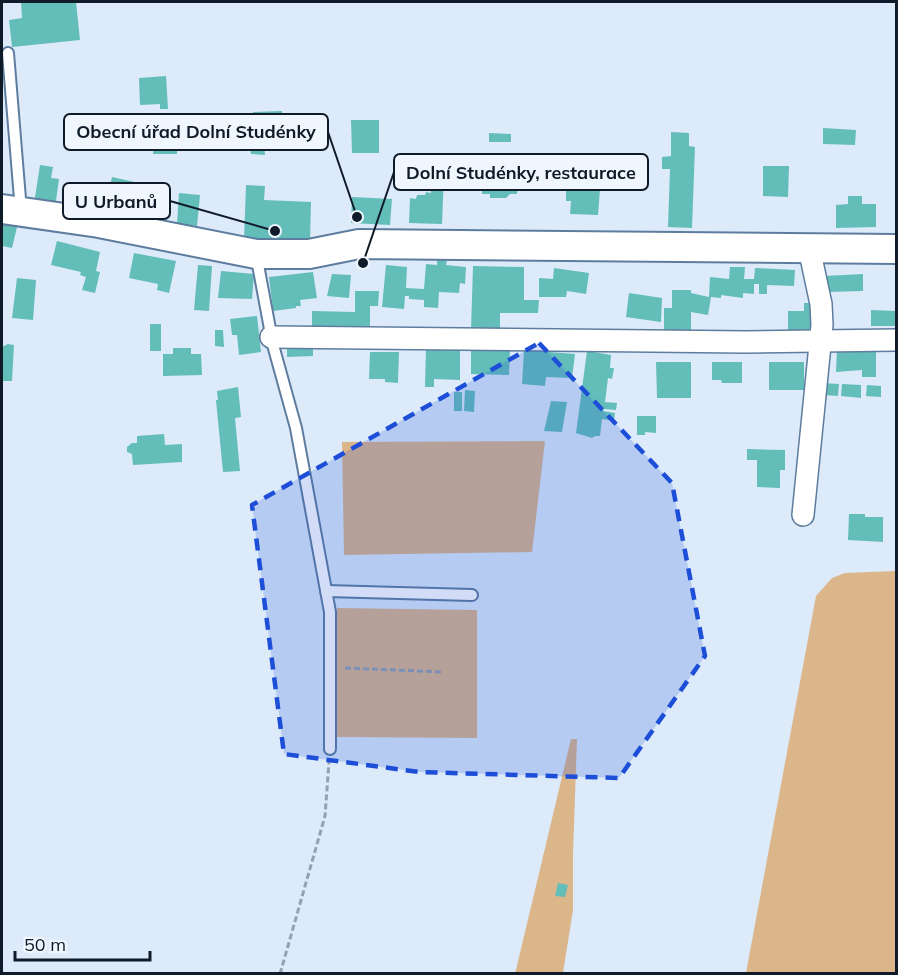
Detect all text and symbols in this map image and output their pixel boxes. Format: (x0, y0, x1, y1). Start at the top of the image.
callout: Obecní úřad Dolní Studénky (64, 114, 328, 150)
text: Obecní úřad Dolní Studénky (76, 120, 316, 143)
callout: Dolní Studénky, restaurace (394, 154, 648, 190)
text: Dolní Studénky, restaurace (406, 161, 636, 184)
callout: U Urbanů (63, 183, 170, 219)
text: U Urbanů (75, 190, 157, 213)
scale bar (15, 924, 150, 962)
text: 50 m (24, 933, 66, 956)

